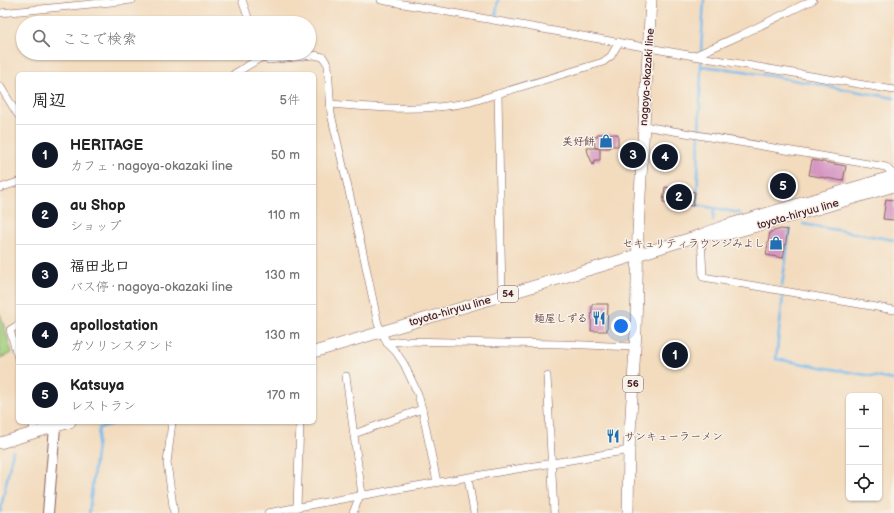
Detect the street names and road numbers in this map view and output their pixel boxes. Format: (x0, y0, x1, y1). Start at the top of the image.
street label: nagoya-okazaki line (637, 27, 657, 126)
street label: toyota-hiryuu line (756, 196, 841, 232)
road number: 54 (498, 286, 518, 302)
street label: toyota-hiryuu line (408, 293, 493, 329)
road number: 56 (623, 376, 643, 392)

